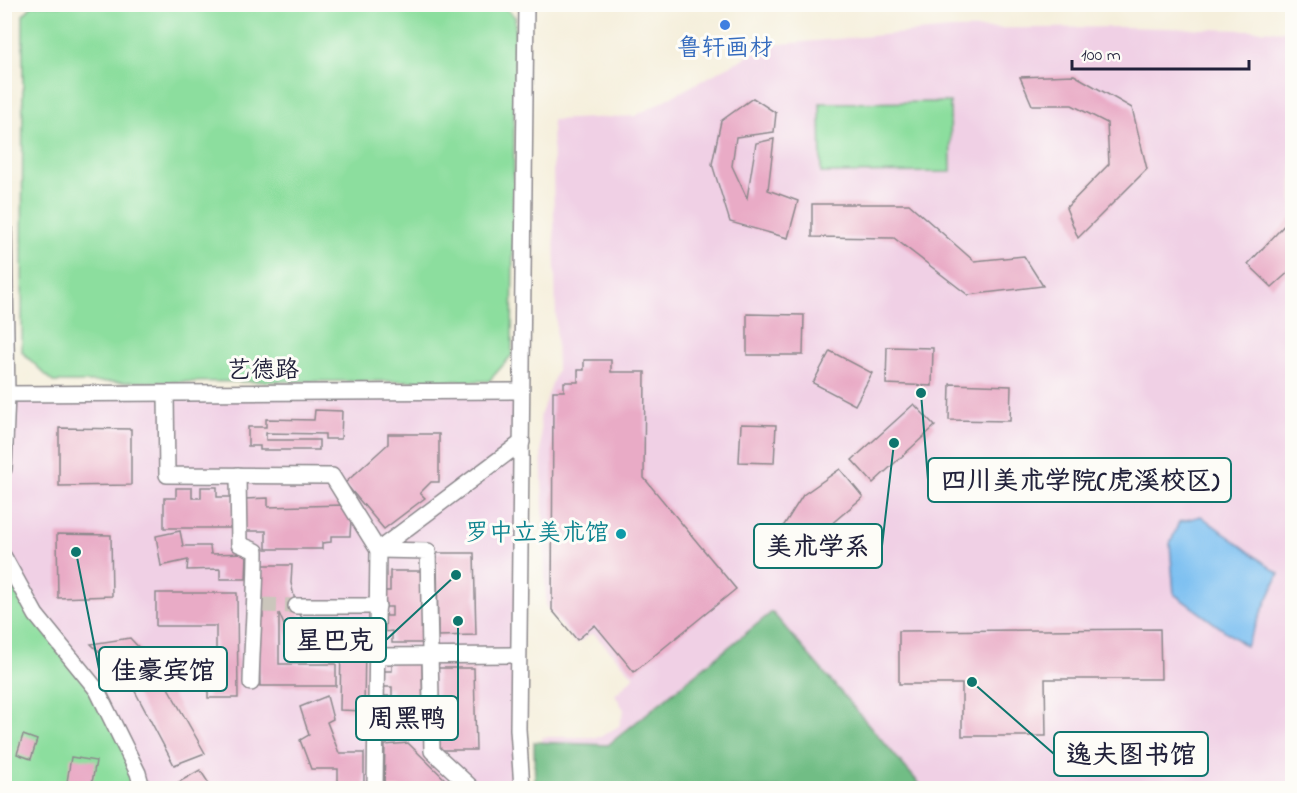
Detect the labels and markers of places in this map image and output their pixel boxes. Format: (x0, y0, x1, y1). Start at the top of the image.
marker: 鲁轩画材 (718, 18, 732, 32)
place label: 鲁轩画材 (677, 32, 773, 67)
callout: 四川美术学院(虎溪校区) (928, 458, 1231, 502)
place label: 罗中立美术馆 (465, 517, 609, 552)
callout: 美术学系 (754, 524, 882, 568)
marker: 罗中立美术馆 (614, 527, 628, 541)
callout: 星巴克 (284, 618, 386, 662)
callout: 佳豪宾馆 (99, 647, 227, 691)
callout: 周黑鸭 (356, 696, 458, 740)
callout: 逸夫图书馆 (1054, 732, 1208, 776)

